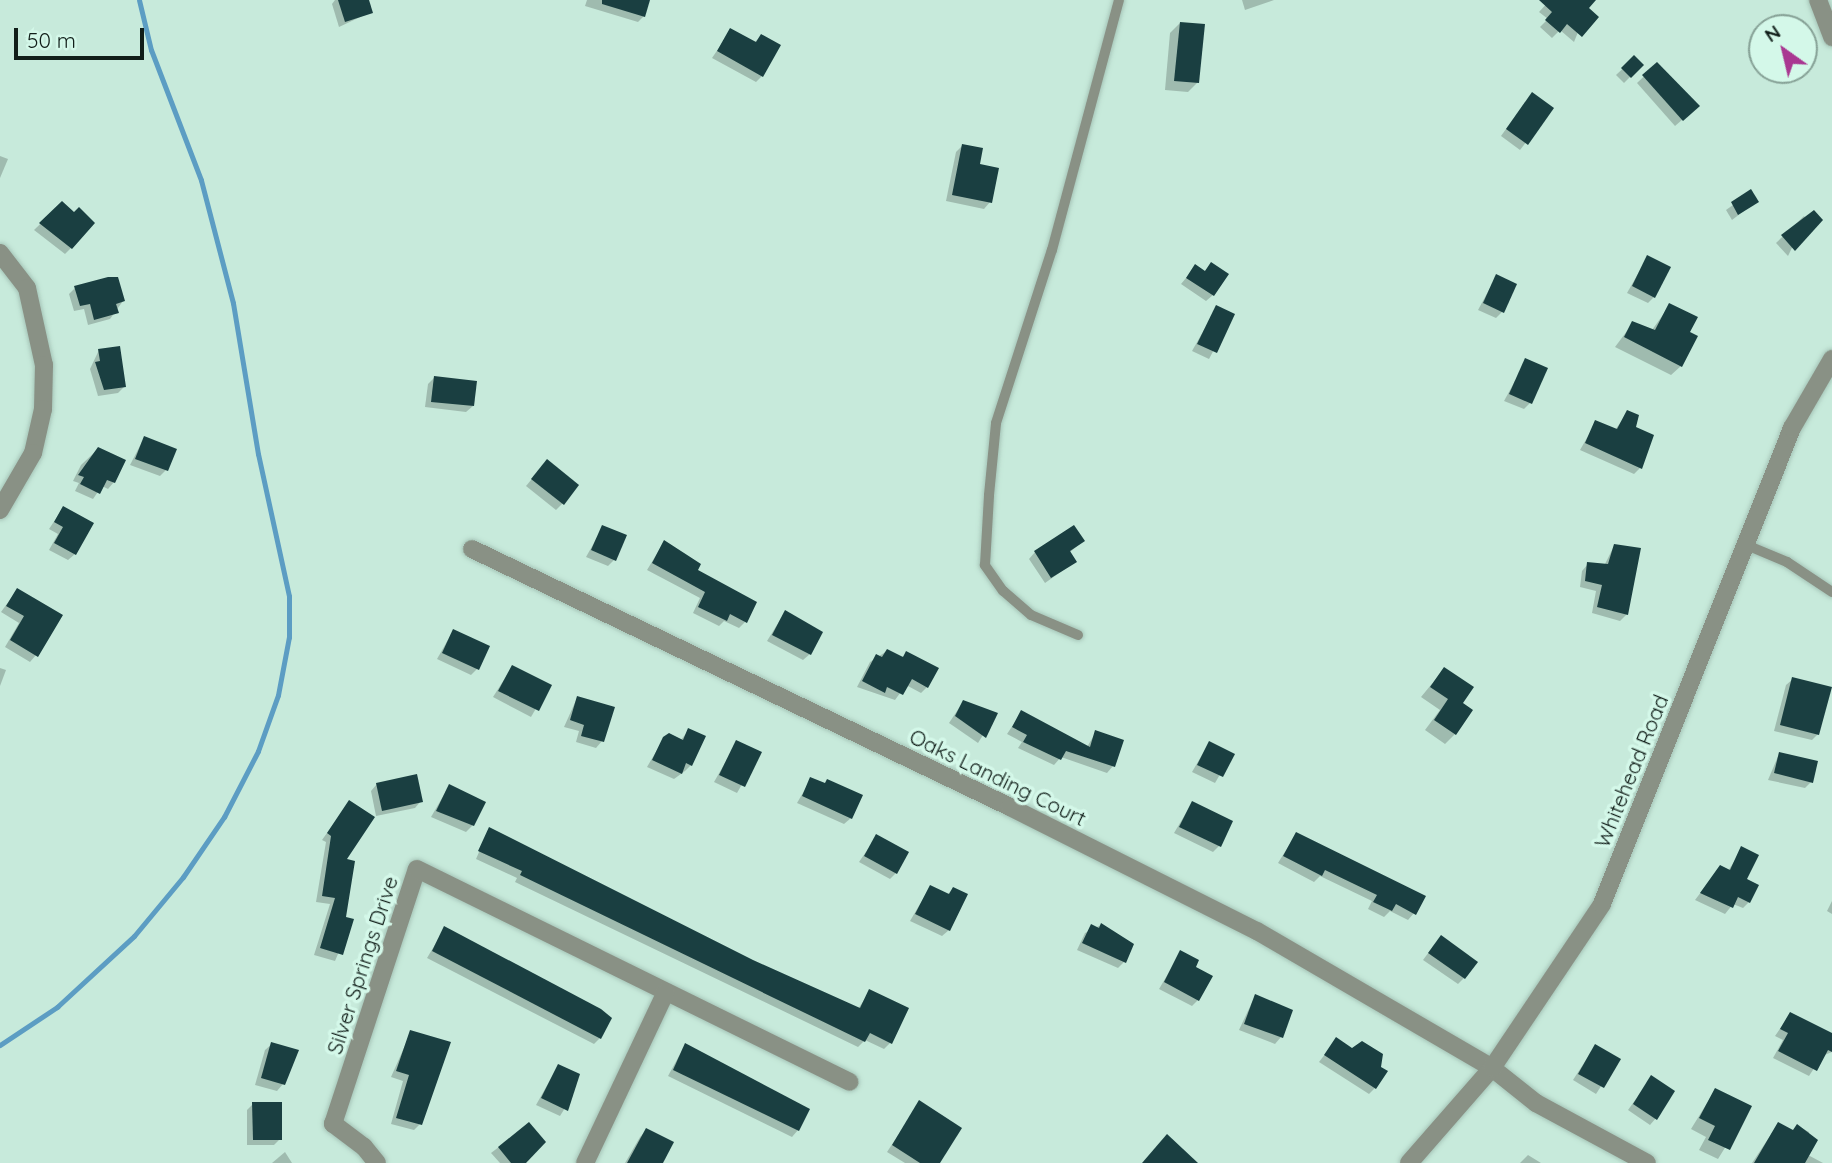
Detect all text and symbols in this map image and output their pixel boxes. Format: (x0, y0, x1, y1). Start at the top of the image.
scale bar (18, 14, 147, 58)
north arrow (1748, 14, 1818, 84)
text: N (1760, 19, 1785, 47)
text: 50 m (27, 27, 76, 53)
street label: Whitehead Road (1589, 691, 1673, 851)
street label: Oaks Landing Court (906, 723, 1090, 831)
street label: Silver Springs Drive (321, 873, 403, 1057)

